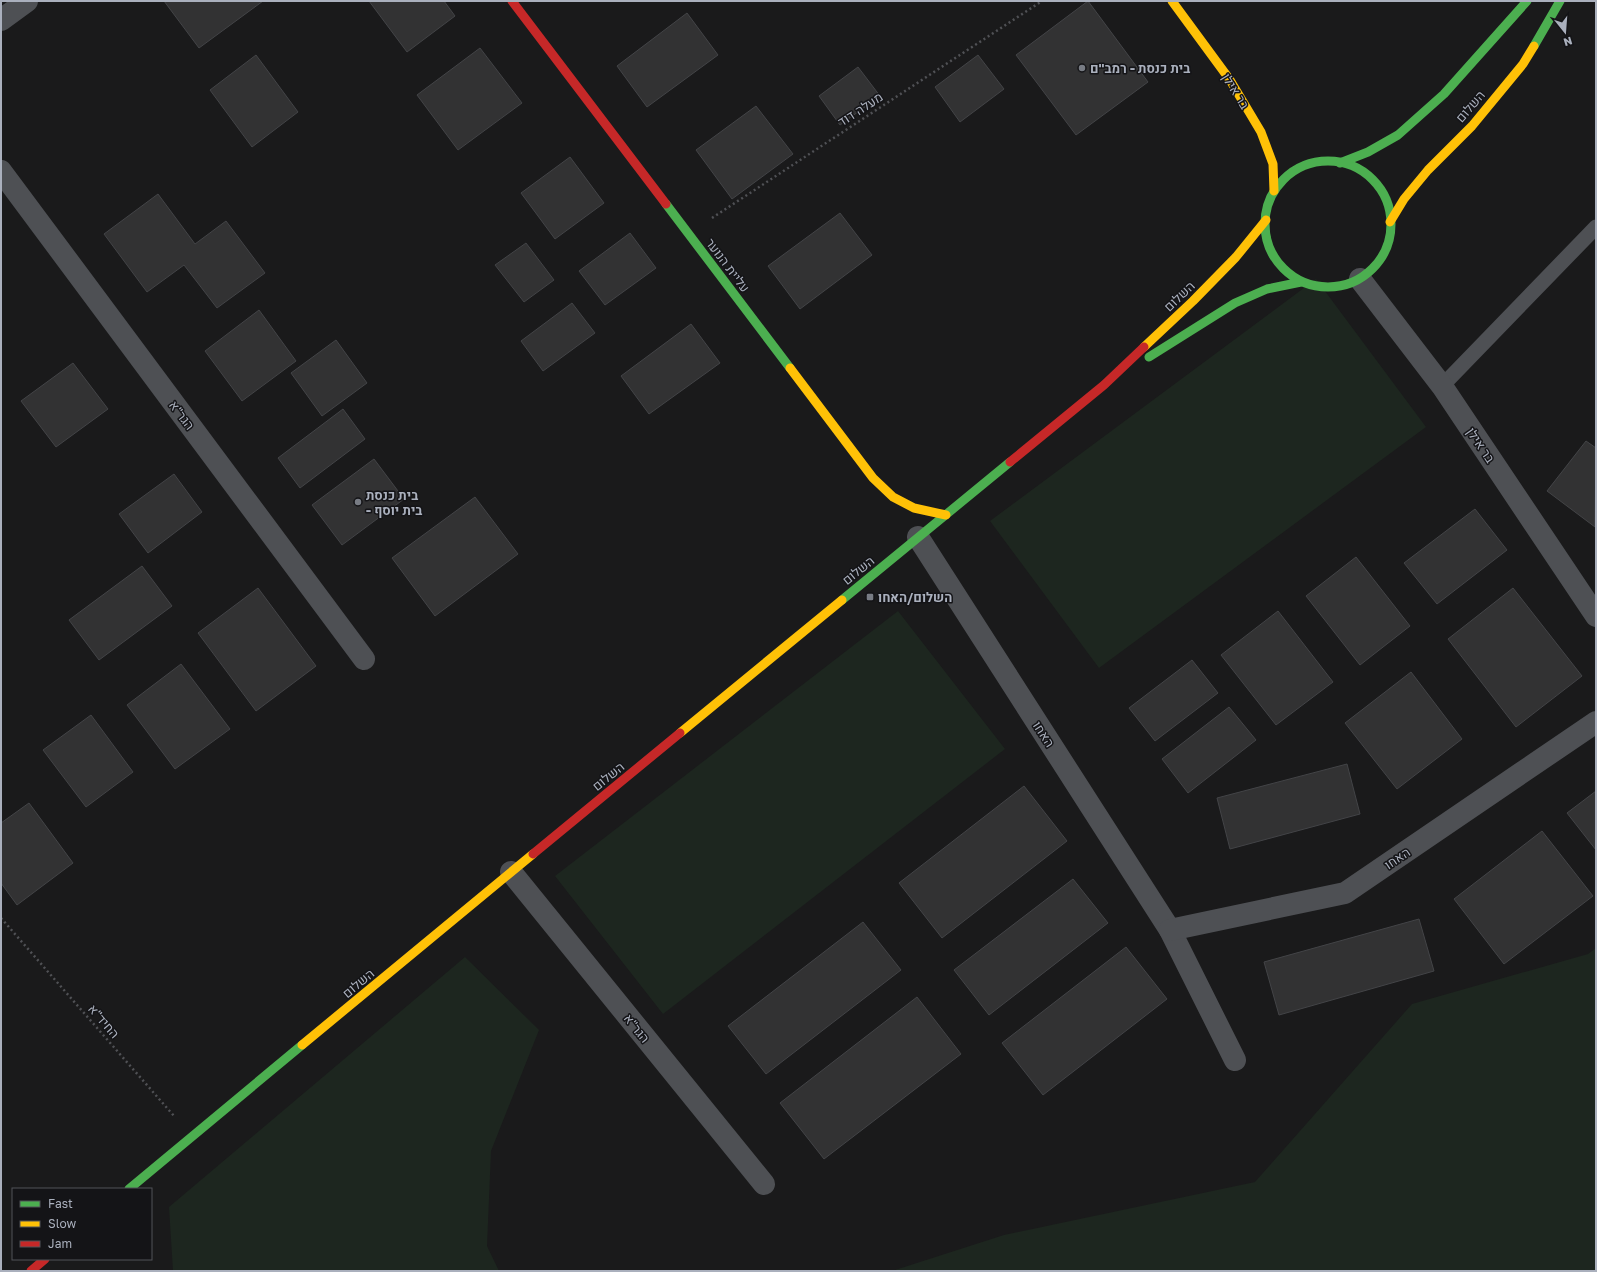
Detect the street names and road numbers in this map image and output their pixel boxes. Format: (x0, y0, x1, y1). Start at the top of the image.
street label: בר אילן (1219, 70, 1253, 112)
street label: השלום (1452, 87, 1488, 125)
street label: מעלה דוד (834, 88, 886, 130)
street label: עליית הנוער (702, 235, 754, 295)
street label: השלום (1160, 277, 1198, 315)
street label: הגר"א (166, 397, 198, 433)
street label: בר אילן (1463, 424, 1499, 466)
street label: השלום (839, 552, 877, 588)
street label: האחו (1030, 718, 1058, 750)
street label: השלום (589, 758, 627, 794)
street label: האחו (1381, 844, 1413, 872)
street label: השלום (339, 965, 377, 1001)
street label: החיד"א (85, 1001, 123, 1041)
street label: הגר"א (621, 1010, 653, 1046)

